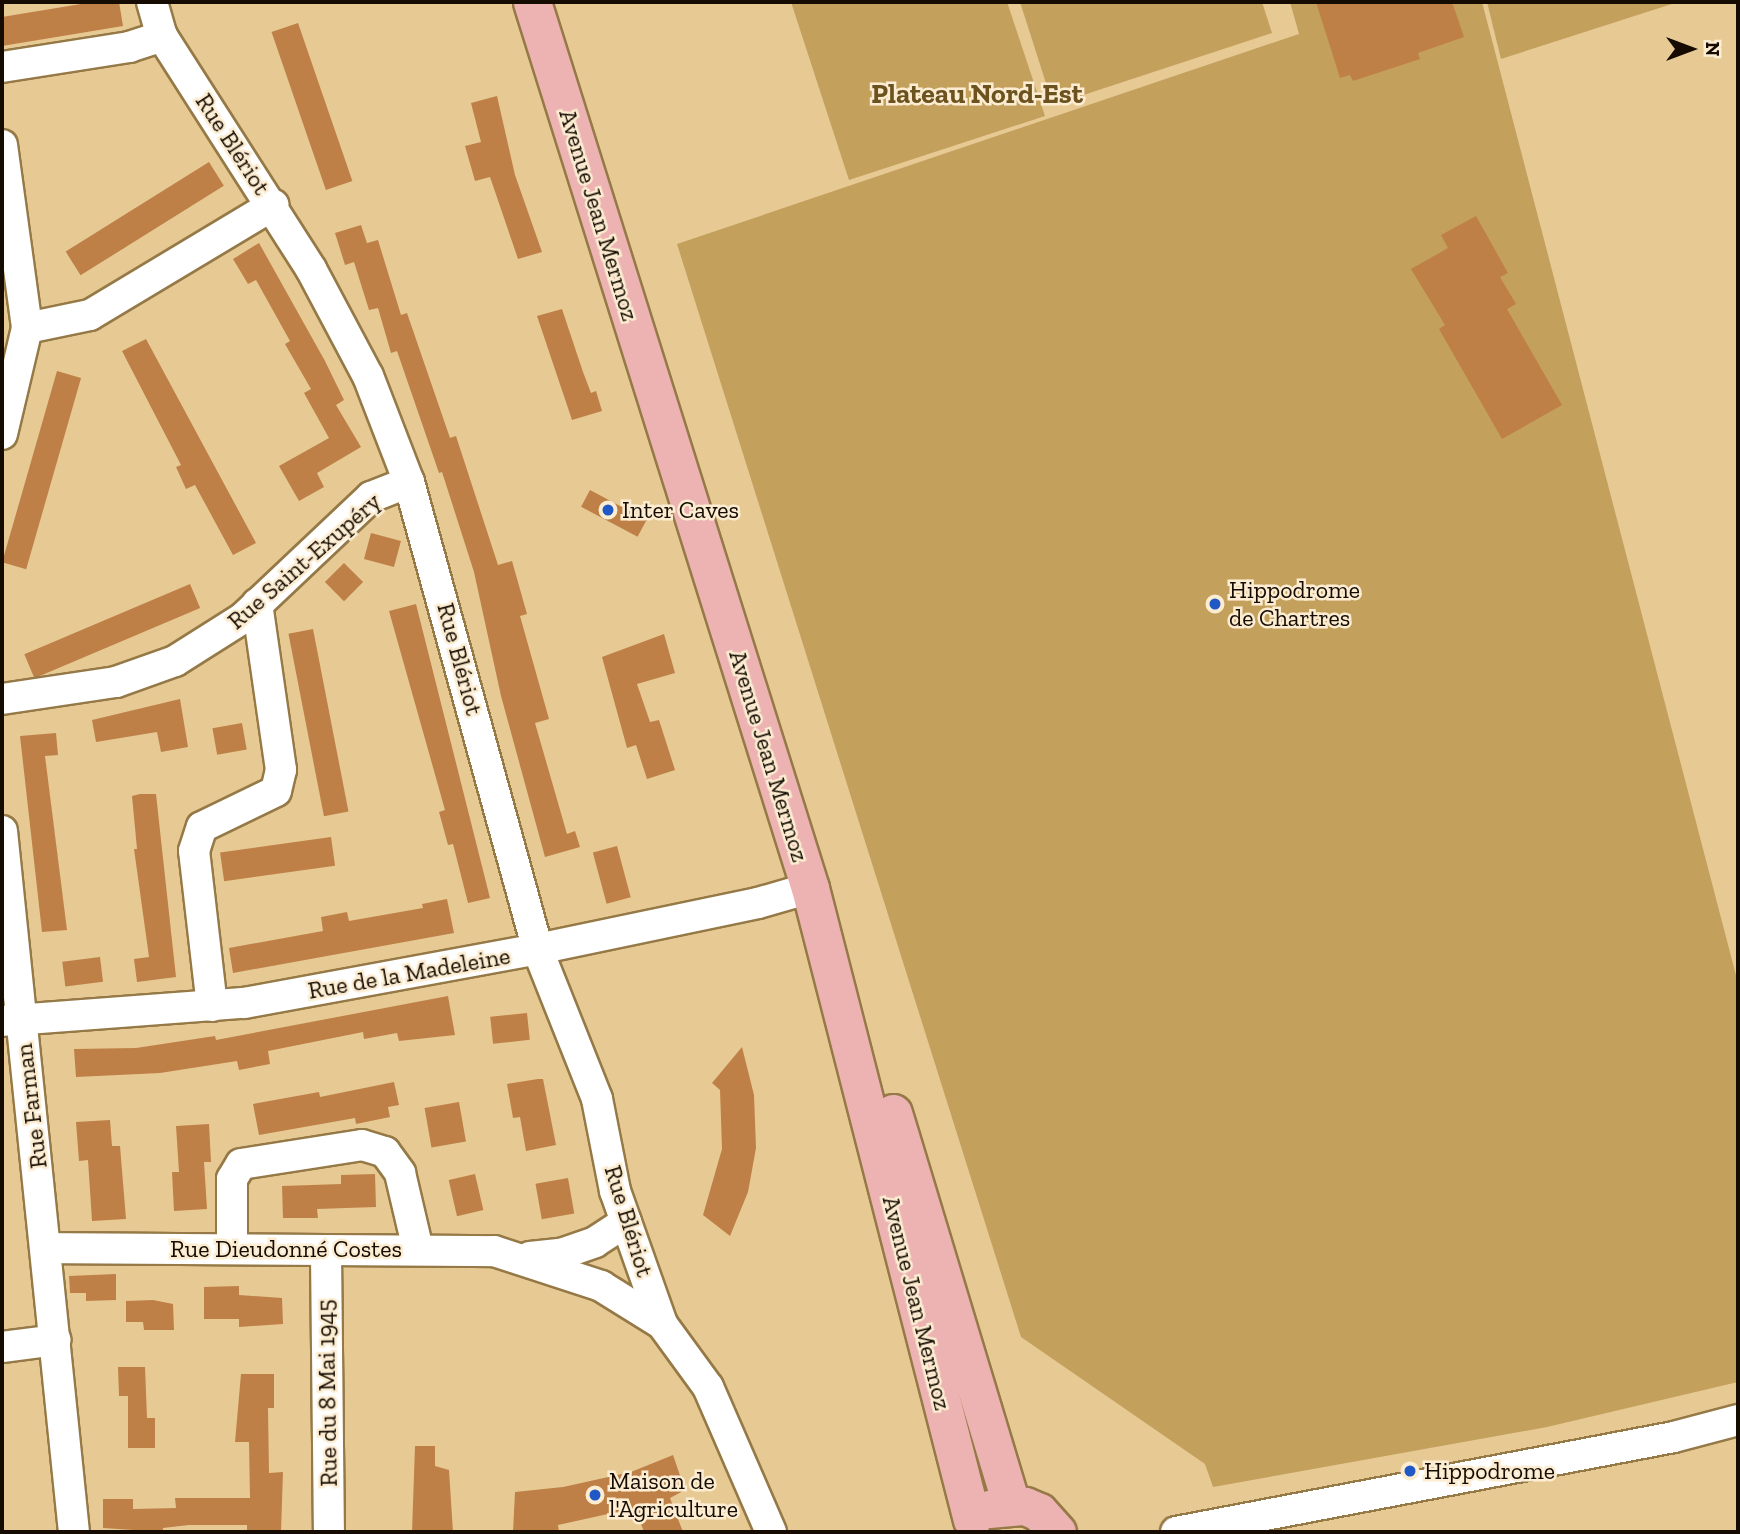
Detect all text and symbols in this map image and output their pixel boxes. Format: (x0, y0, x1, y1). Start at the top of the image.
north arrow (1656, 14, 1726, 84)
text: N (1701, 42, 1724, 56)
district label: Plateau Nord-Est (871, 77, 1083, 111)
street label: Rue Blériot (190, 88, 276, 200)
street label: Avenue Jean Mermoz (553, 106, 645, 324)
street label: Rue Saint-Exupéry (222, 487, 386, 635)
place label: Inter Caves (622, 496, 739, 524)
marker: Inter Caves (600, 502, 616, 518)
place label: Hippodrome de Chartres (1229, 576, 1360, 632)
marker: Hippodrome de Chartres (1207, 596, 1223, 612)
street label: Rue Blériot (431, 600, 489, 718)
street label: Avenue Jean Mermoz (723, 647, 815, 865)
street label: Rue de la Madeleine (306, 941, 512, 1005)
street label: Rue Farman (9, 1042, 53, 1170)
street label: Rue Blériot (598, 1162, 660, 1280)
street label: Avenue Jean Mermoz (876, 1193, 958, 1413)
street label: Rue Dieudonné Costes (170, 1235, 402, 1263)
street label: Rue du 8 Mai 1945 (311, 1299, 343, 1487)
place label: Hippodrome (1424, 1457, 1555, 1485)
marker: Hippodrome (1402, 1463, 1418, 1479)
place label: Maison de l'Agriculture (609, 1467, 738, 1523)
marker: Maison de l'Agriculture (587, 1487, 603, 1503)

